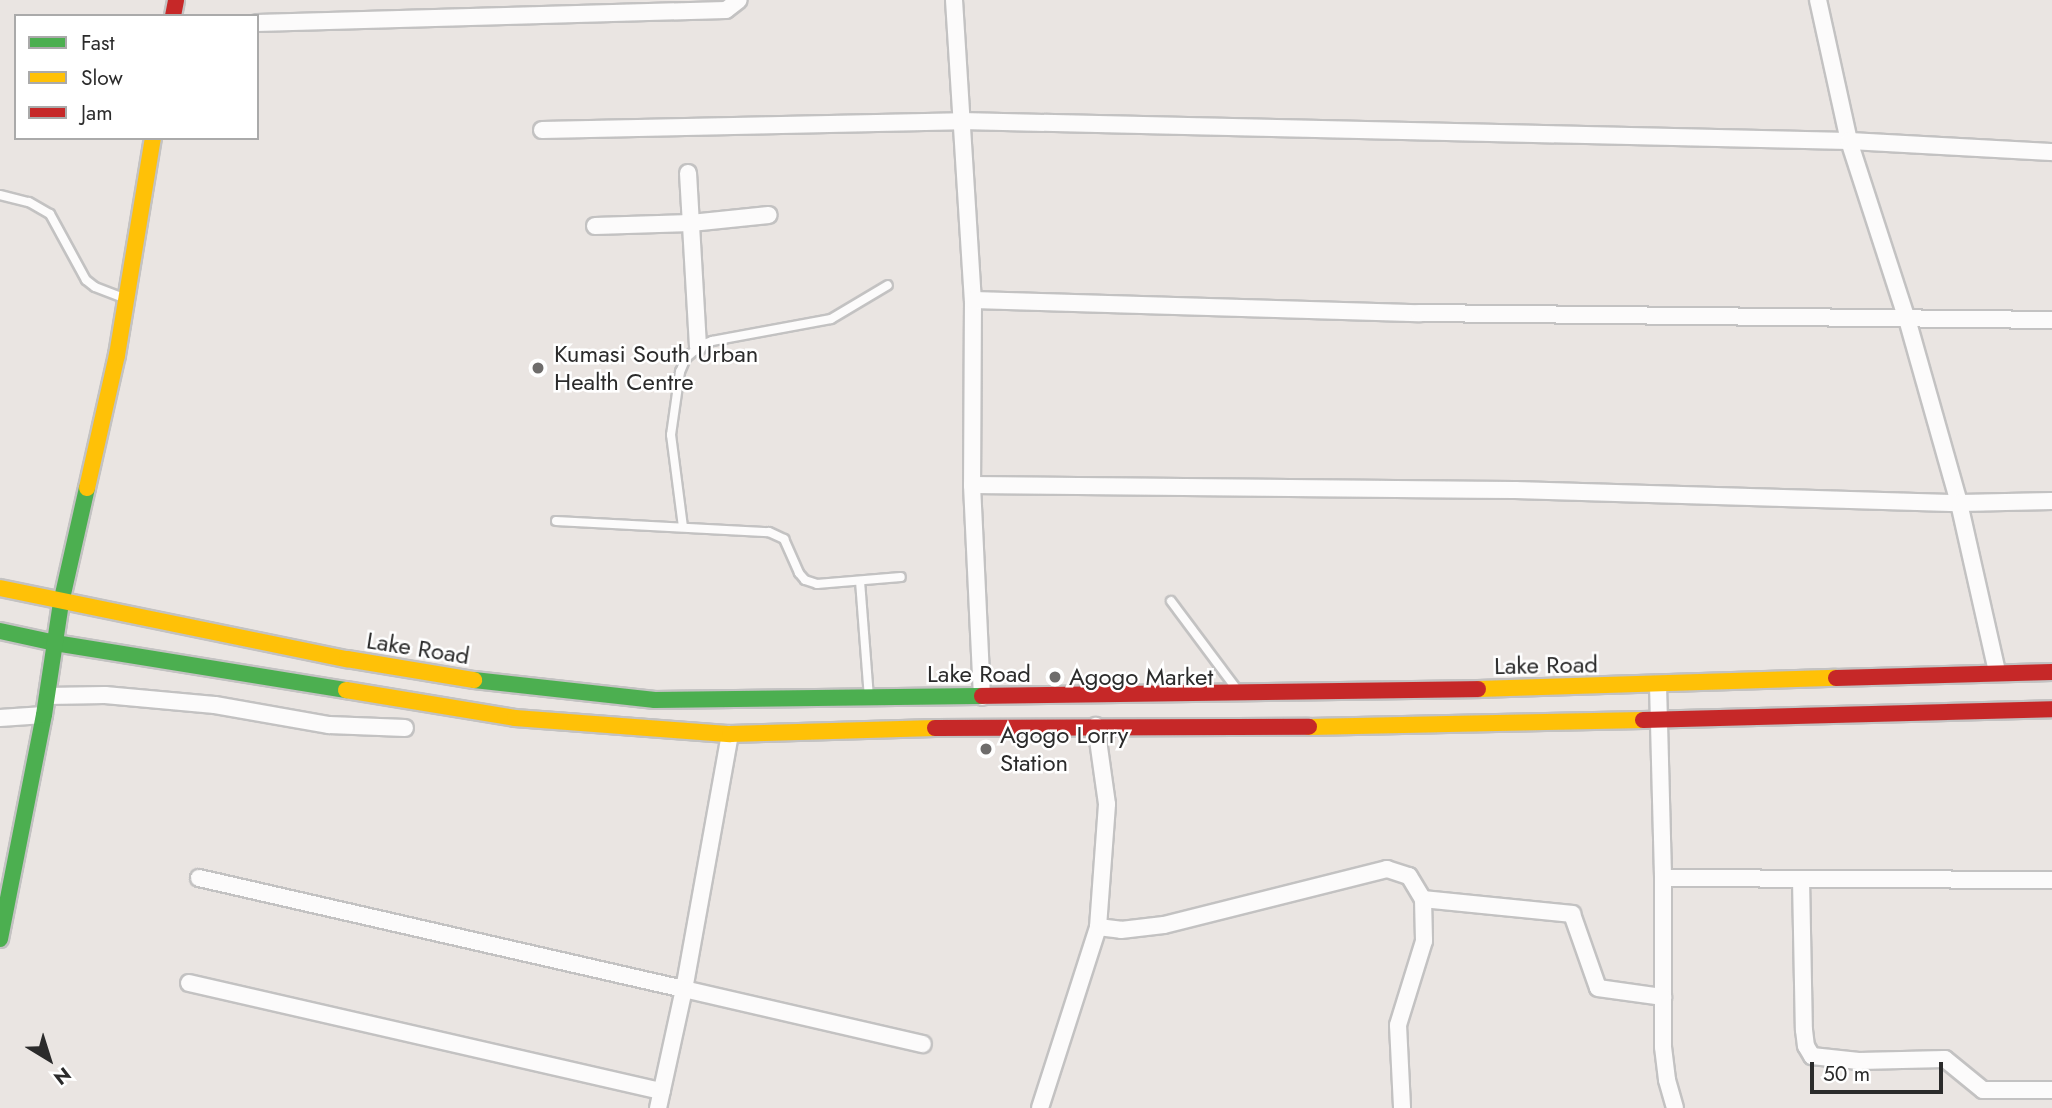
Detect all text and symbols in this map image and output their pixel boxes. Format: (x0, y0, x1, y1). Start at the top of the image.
legend (14, 14, 259, 140)
text: Fast (81, 28, 114, 58)
text: Slow (81, 63, 123, 93)
text: Jam (81, 98, 113, 128)
place label: Kumasi South Urban Health Centre (554, 340, 758, 396)
marker: Kumasi South Urban Health Centre (528, 358, 548, 378)
street label: Lake Road (364, 626, 472, 670)
street label: Lake Road (1494, 650, 1598, 680)
street label: Lake Road (927, 660, 1031, 688)
place label: Agogo Market (1069, 663, 1213, 691)
marker: Agogo Market (1047, 669, 1063, 685)
place label: Agogo Lorry Station (1000, 721, 1128, 777)
marker: Agogo Lorry Station (978, 741, 994, 757)
north arrow (14, 1024, 84, 1094)
scale bar (1814, 1048, 1947, 1092)
text: 50 m (1823, 1059, 1870, 1089)
text: N (48, 1061, 76, 1091)

